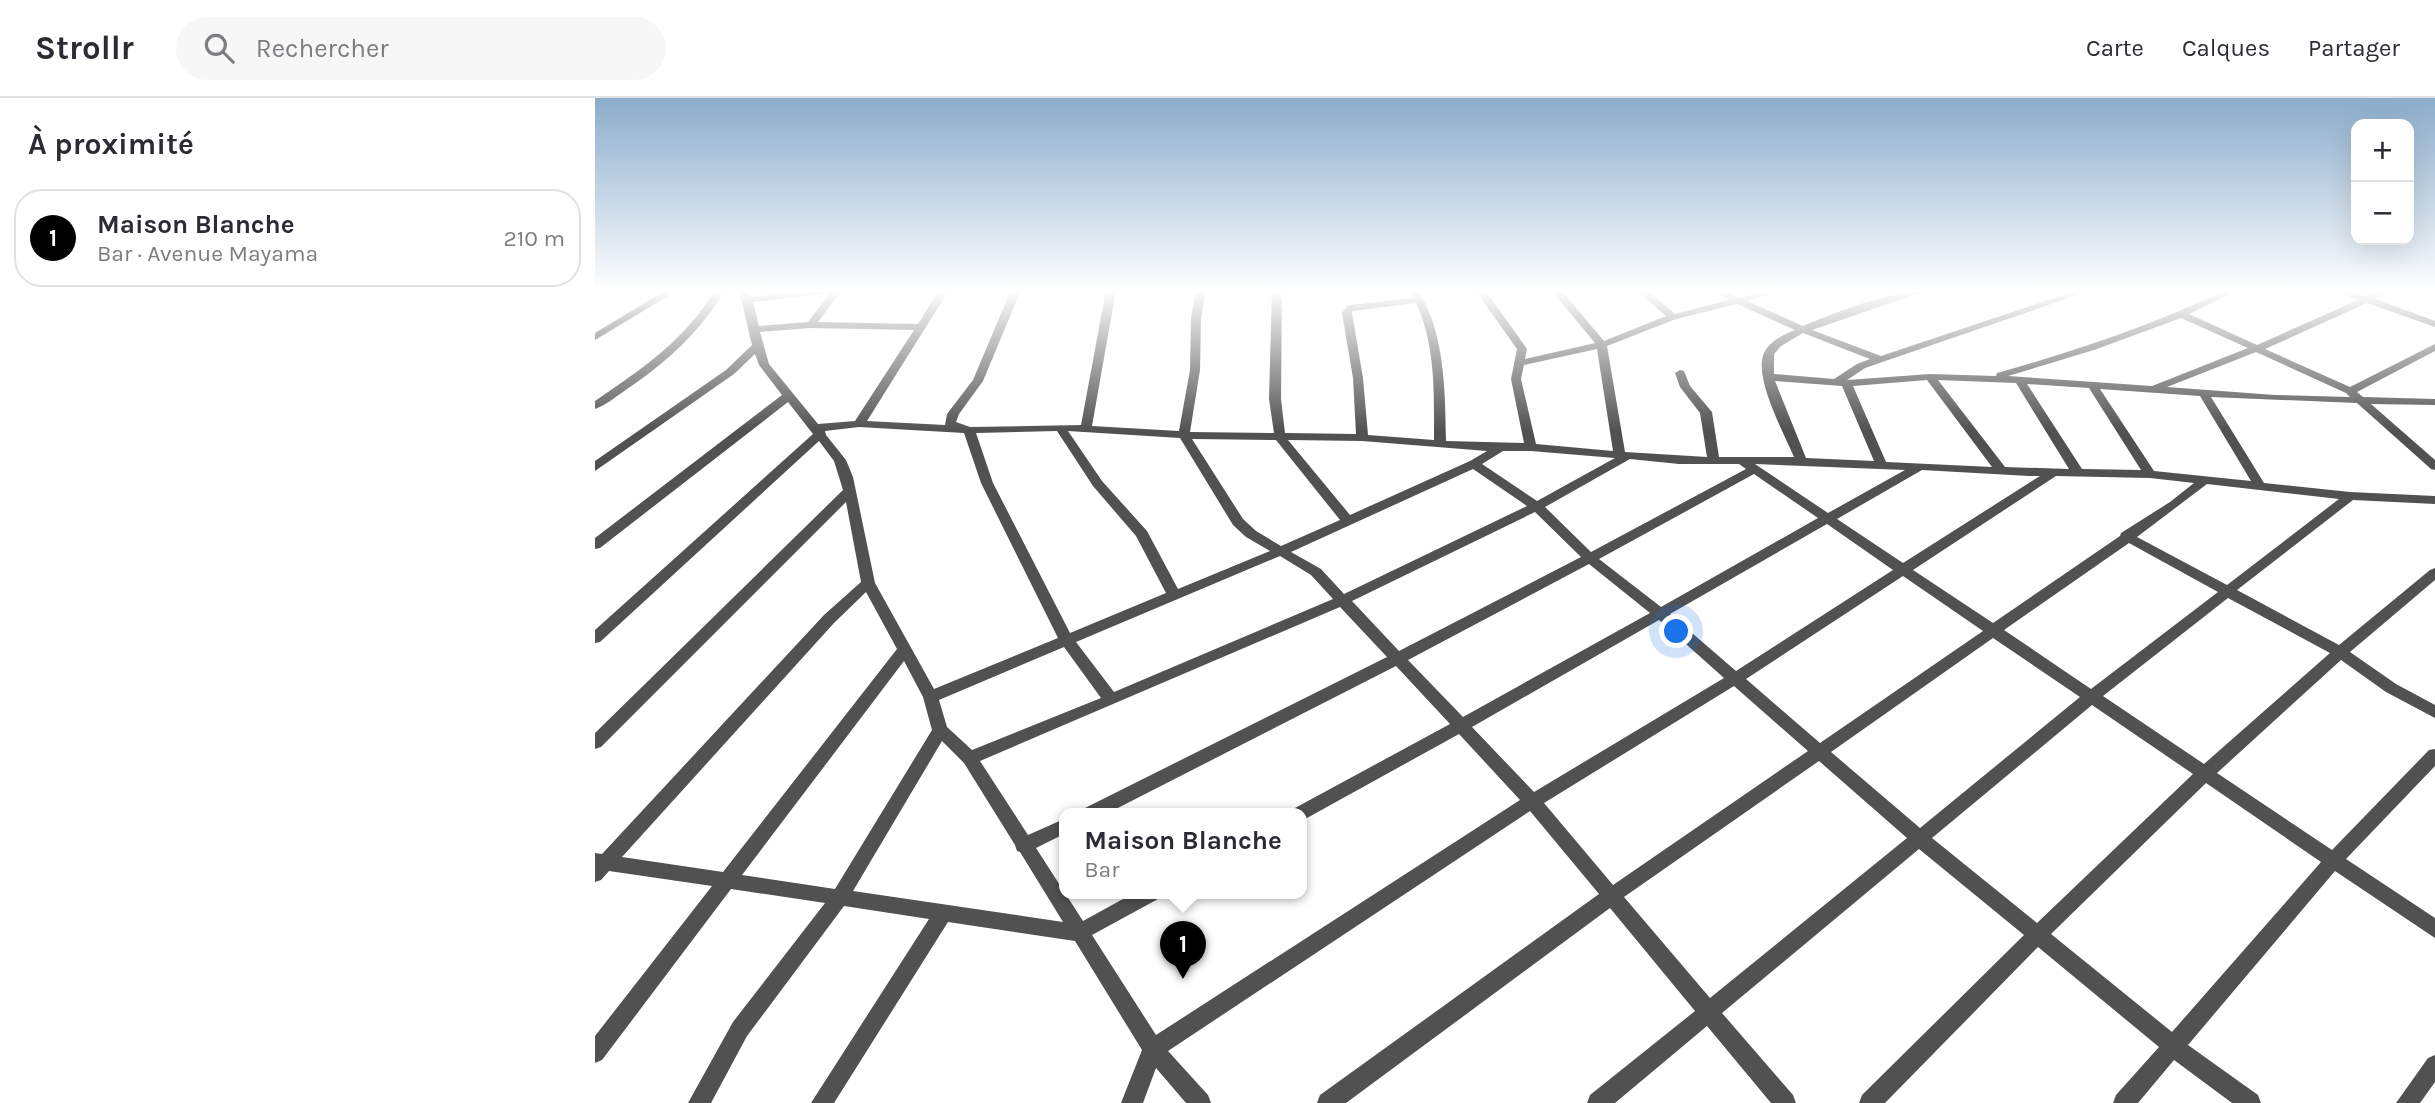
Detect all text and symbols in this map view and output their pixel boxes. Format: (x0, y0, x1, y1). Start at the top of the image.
search box (176, 17, 666, 80)
text: Strollr (35, 29, 134, 67)
icon: search (200, 29, 238, 67)
text: Rechercher (256, 33, 389, 64)
text: Carte (2086, 34, 2144, 62)
text: Calques (2182, 34, 2270, 62)
text: Partager (2308, 34, 2400, 62)
map controls (2351, 119, 2414, 245)
button: + (2351, 119, 2414, 182)
text: À proximité (28, 126, 194, 162)
button: − (2351, 182, 2414, 245)
text: Maison Blanche (97, 209, 295, 240)
text: 1 (49, 225, 57, 252)
text: 210 m (503, 225, 565, 252)
text: Bar · Avenue Mayama (97, 240, 318, 267)
your location (1659, 614, 1693, 648)
popup (1059, 808, 1307, 899)
text: Maison Blanche (1084, 825, 1282, 856)
text: Bar (1084, 856, 1119, 883)
pin: 1 (1160, 921, 1206, 979)

